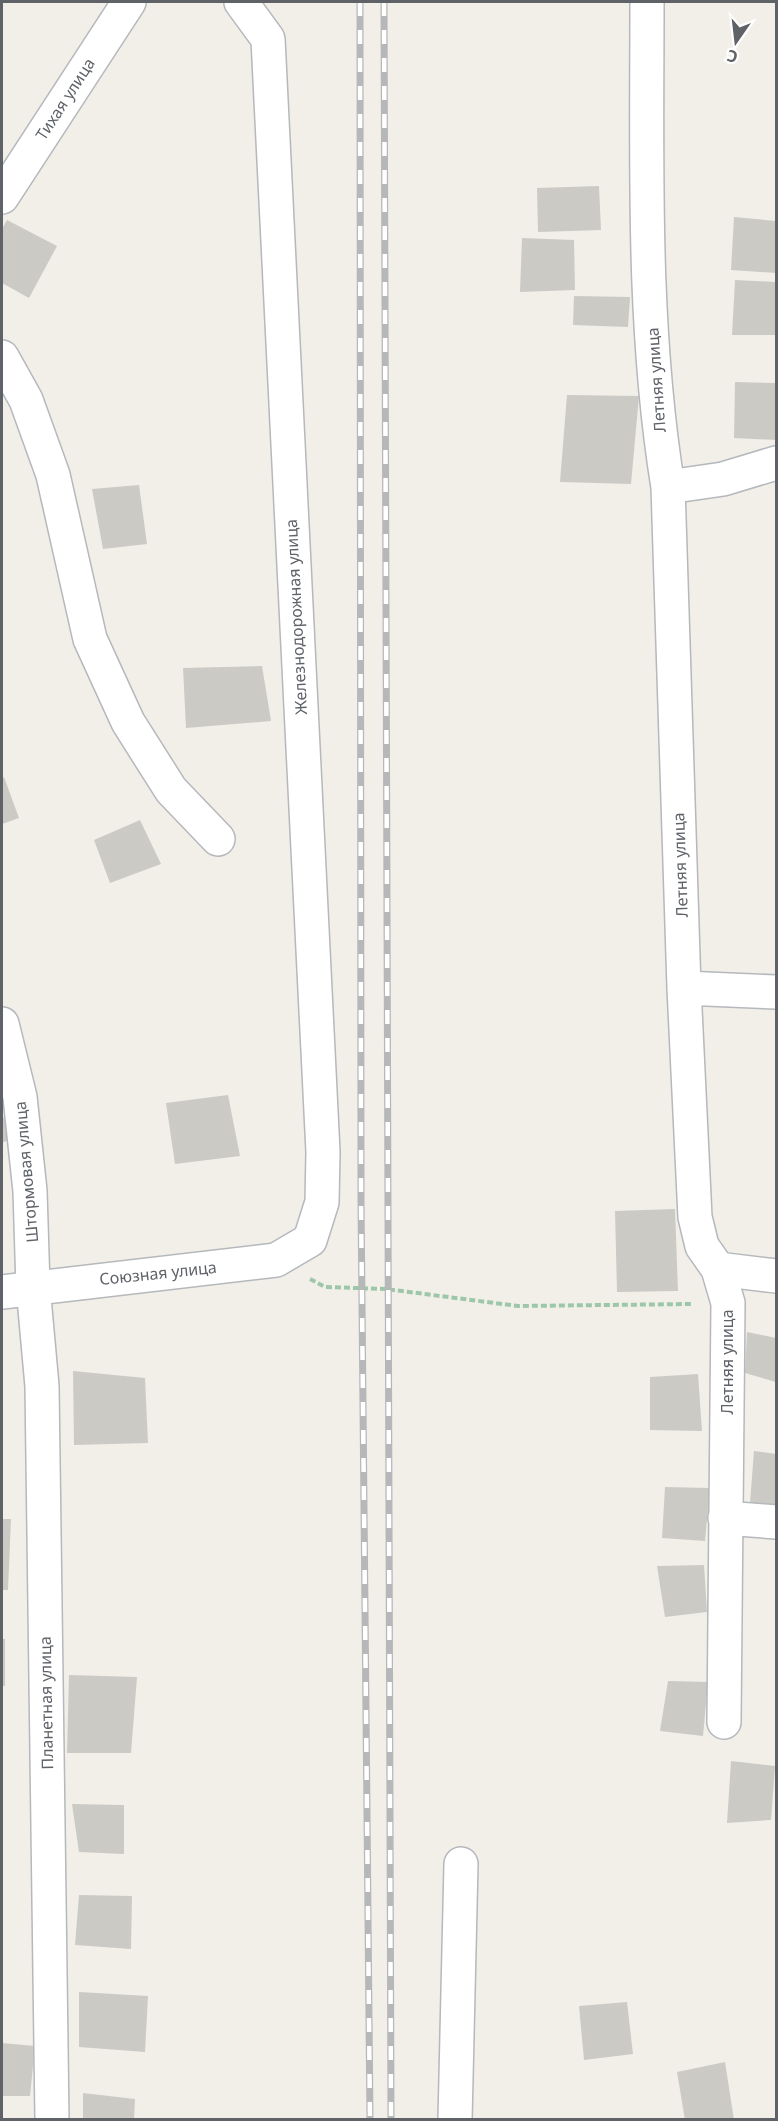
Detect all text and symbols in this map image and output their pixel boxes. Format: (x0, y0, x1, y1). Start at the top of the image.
north arrow (706, 12, 766, 72)
text: С (725, 45, 740, 68)
street label: Тихая улица (30, 54, 100, 144)
street label: Летняя улица (641, 327, 671, 433)
street label: Железнодорожная улица (280, 519, 312, 715)
street label: Летняя улица (667, 812, 693, 918)
street label: Штормовая улица (9, 1101, 43, 1243)
street label: Союзная улица (98, 1256, 218, 1290)
street label: Летняя улица (716, 1309, 738, 1415)
street label: Планетная улица (34, 1636, 58, 1770)

